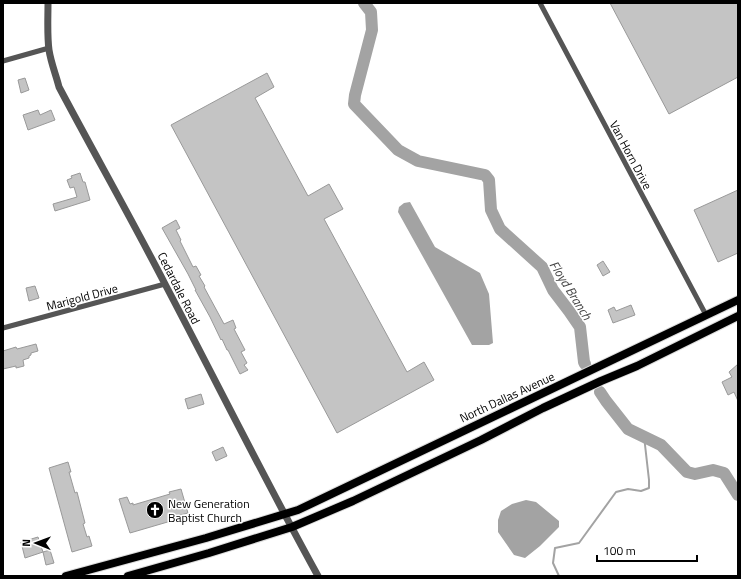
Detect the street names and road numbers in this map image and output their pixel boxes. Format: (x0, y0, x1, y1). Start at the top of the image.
street label: Van Horn Drive (605, 117, 657, 193)
street label: Cedardale Road (153, 249, 205, 327)
street label: Marigold Drive (44, 278, 120, 316)
street label: North Dallas Avenue (456, 367, 558, 427)

